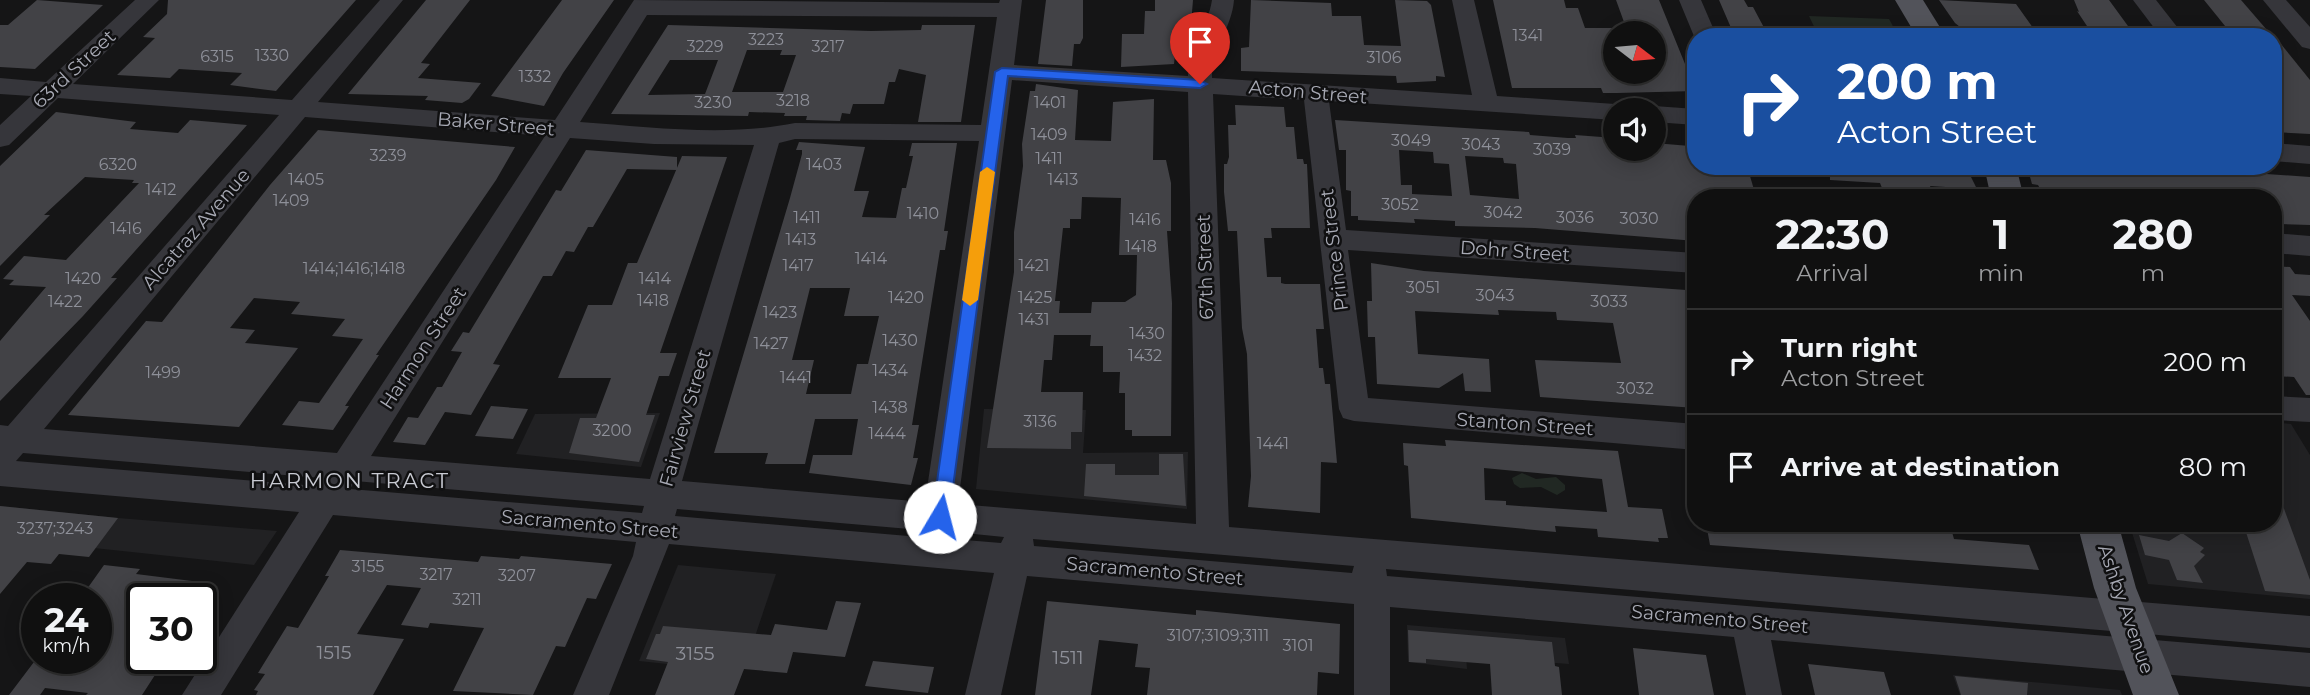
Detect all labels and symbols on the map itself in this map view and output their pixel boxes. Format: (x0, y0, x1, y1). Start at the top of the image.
pin (1170, 12.0, 1230, 84)
north arrow (1603, 21, 1666, 84)
street label: 63rd Street (28, 25, 120, 113)
house number: 1341 (1513, 26, 1543, 45)
house number: 3223 (748, 30, 784, 49)
house number: 3229 (687, 37, 723, 56)
house number: 3217 (811, 37, 845, 56)
house number: 1330 (255, 46, 289, 65)
house number: 6315 (200, 47, 234, 66)
house number: 3106 (1366, 48, 1402, 67)
house number: 1332 (519, 67, 551, 86)
street label: Acton Street (1248, 75, 1368, 109)
house number: 3218 (776, 91, 810, 110)
house number: 3230 (694, 93, 732, 112)
house number: 1401 (1034, 93, 1066, 112)
street label: Baker Street (436, 107, 556, 141)
house number: 1409 (1031, 125, 1067, 144)
house number: 3049 (1391, 131, 1431, 150)
house number: 3043 (1462, 135, 1500, 154)
house number: 3039 (1533, 140, 1571, 159)
house number: 3239 (370, 146, 406, 165)
house number: 1411 (1035, 149, 1063, 168)
house number: 6320 (99, 155, 137, 174)
house number: 1403 (806, 155, 842, 174)
street label: Alcatraz Avenue (137, 164, 255, 294)
house number: 1405 (288, 170, 324, 189)
house number: 1413 (1048, 170, 1078, 189)
house number: 1412 (146, 180, 176, 199)
street label: Prince Street (1315, 187, 1353, 312)
house number: 1409 (273, 191, 309, 210)
house number: 3052 (1381, 195, 1419, 214)
house number: 3042 (1483, 203, 1523, 222)
house number: 1410 (907, 204, 939, 223)
house number: 1411 (793, 208, 821, 227)
house number: 3036 (1556, 208, 1594, 227)
house number: 3030 (1619, 209, 1659, 228)
house number: 1416 (1129, 210, 1161, 229)
street label: 67th Street (1192, 214, 1218, 320)
house number: 1416 (110, 219, 142, 238)
house number: 1413 (786, 230, 816, 249)
street label: Dohr Street (1459, 236, 1571, 266)
house number: 1418 (1125, 237, 1157, 256)
house number: 1414 (855, 249, 888, 268)
house number: 1417 (782, 256, 814, 275)
house number: 1421 (1018, 256, 1050, 275)
house number: 1414;1416;1418 (303, 259, 405, 278)
house number: 1420 (65, 269, 101, 288)
house number: 1414 (639, 269, 672, 288)
house number: 3051 (1406, 278, 1440, 297)
street label: Harmon Street (375, 282, 471, 414)
house number: 3043 (1476, 286, 1514, 305)
house number: 1420 (888, 288, 924, 307)
house number: 1425 (1018, 288, 1052, 307)
house number: 1418 (637, 291, 669, 310)
house number: 1422 (48, 292, 82, 311)
house number: 3033 (1590, 292, 1628, 311)
house number: 1423 (763, 303, 797, 322)
house number: 1431 (1019, 310, 1049, 329)
house number: 1430 (1129, 324, 1165, 343)
house number: 1430 (882, 331, 918, 350)
house number: 1427 (754, 334, 788, 353)
street label: Fairview Street (654, 346, 716, 489)
house number: 1432 (1128, 346, 1162, 365)
house number: 1434 (872, 361, 908, 380)
house number: 1499 (145, 363, 181, 382)
house number: 1441 (780, 368, 812, 387)
house number: 3032 (1616, 379, 1654, 398)
house number: 1438 (872, 398, 908, 417)
street label: Stanton Street (1456, 408, 1595, 440)
house number: 3136 (1023, 412, 1057, 431)
house number: 3200 (592, 421, 632, 440)
house number: 1444 (868, 424, 906, 443)
house number: 1441 (1257, 434, 1289, 453)
district label: HARMON TRACT (250, 468, 450, 493)
position arrow (903, 480, 977, 554)
street label: Sacramento Street (500, 505, 680, 543)
house number: 3237;3243 (17, 519, 93, 538)
street label: Ashby Avenue (2093, 541, 2159, 677)
street label: Sacramento Street (1065, 552, 1245, 590)
house number: 3155 (352, 557, 384, 576)
house number: 3217 (419, 565, 453, 584)
house number: 3207 (498, 566, 536, 585)
speed limit sign: 30 (126, 583, 217, 674)
house number: 3211 (452, 590, 482, 609)
street label: Sacramento Street (1630, 600, 1810, 638)
house number: 3107;3109;3111 (1167, 626, 1269, 645)
house number: 3101 (1282, 636, 1314, 655)
house number: 1515 (316, 641, 352, 664)
house number: 3155 (676, 642, 715, 665)
house number: 1511 (1052, 646, 1084, 669)

